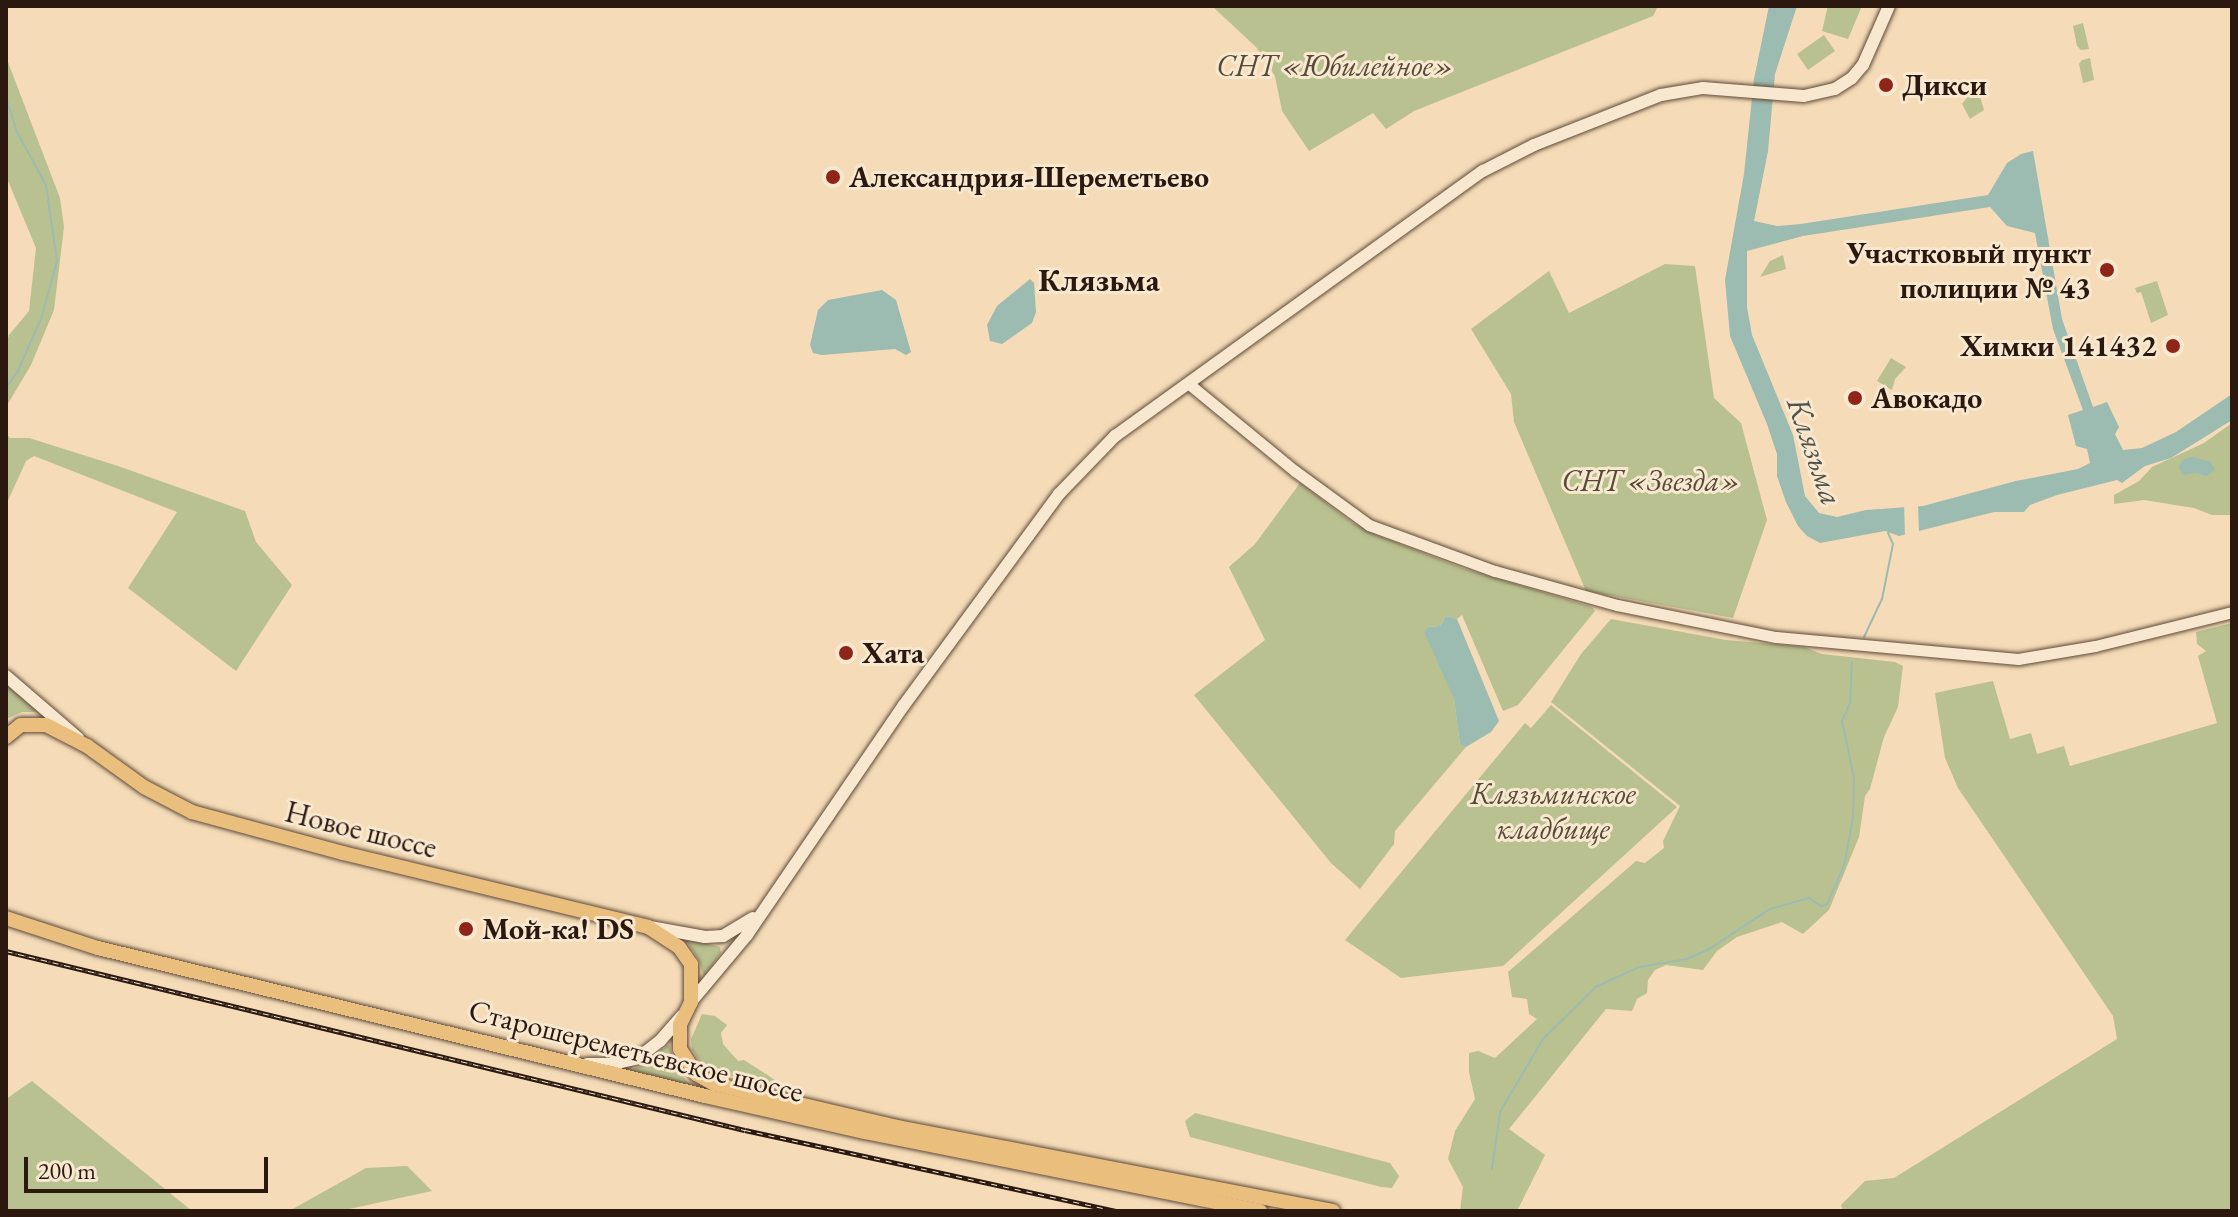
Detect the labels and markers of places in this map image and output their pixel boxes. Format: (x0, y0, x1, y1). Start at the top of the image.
place label: Дикси (1902, 67, 1987, 103)
marker: Дикси (1877, 76, 1895, 94)
place label: Александрия-Шереметьево (849, 159, 1209, 195)
marker: Александрия-Шереметьево (824, 168, 842, 186)
place label: Участковый пункт полиции № 43 (1846, 235, 2091, 306)
marker: Участковый пункт полиции № 43 (2098, 261, 2116, 279)
place label: Химки 141432 (1960, 328, 2157, 364)
marker: Химки 141432 (2164, 337, 2182, 355)
place label: Авокадо (1871, 380, 1982, 416)
marker: Авокадо (1846, 389, 1864, 407)
place label: Хата (862, 635, 924, 671)
marker: Хата (837, 644, 855, 662)
place label: Мой-ка! DS (482, 911, 634, 947)
marker: Мой-ка! DS (457, 920, 475, 938)

